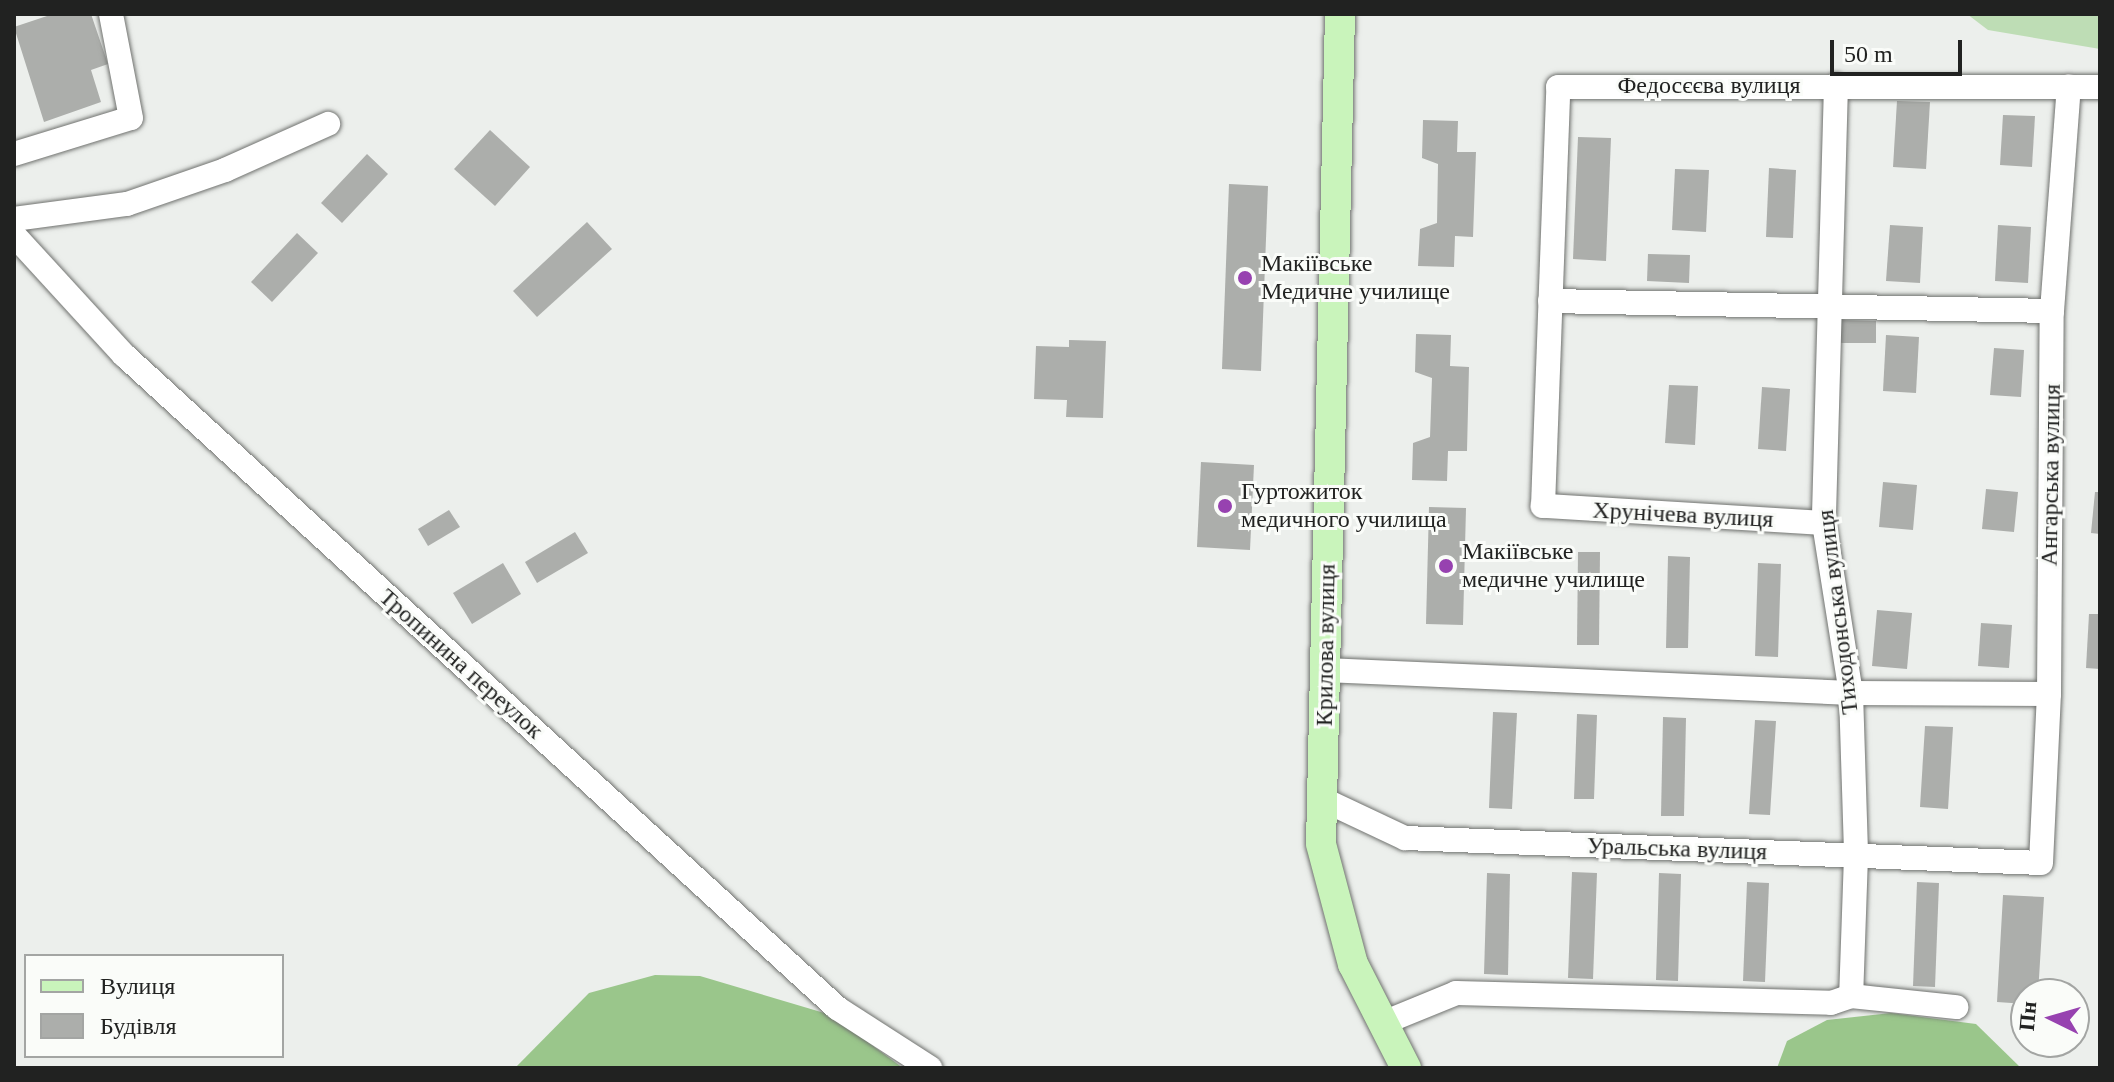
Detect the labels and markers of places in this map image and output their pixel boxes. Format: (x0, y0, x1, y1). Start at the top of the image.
place label: Макіївське Медичне училище (1261, 250, 1450, 306)
marker: Макіївське Медичне училище (1236, 269, 1254, 287)
place label: Гуртожиток медичного училища (1241, 478, 1447, 534)
marker: Гуртожиток медичного училища (1216, 497, 1234, 515)
place label: Макіївське медичне училище (1462, 538, 1645, 594)
marker: Макіївське медичне училище (1437, 557, 1455, 575)

